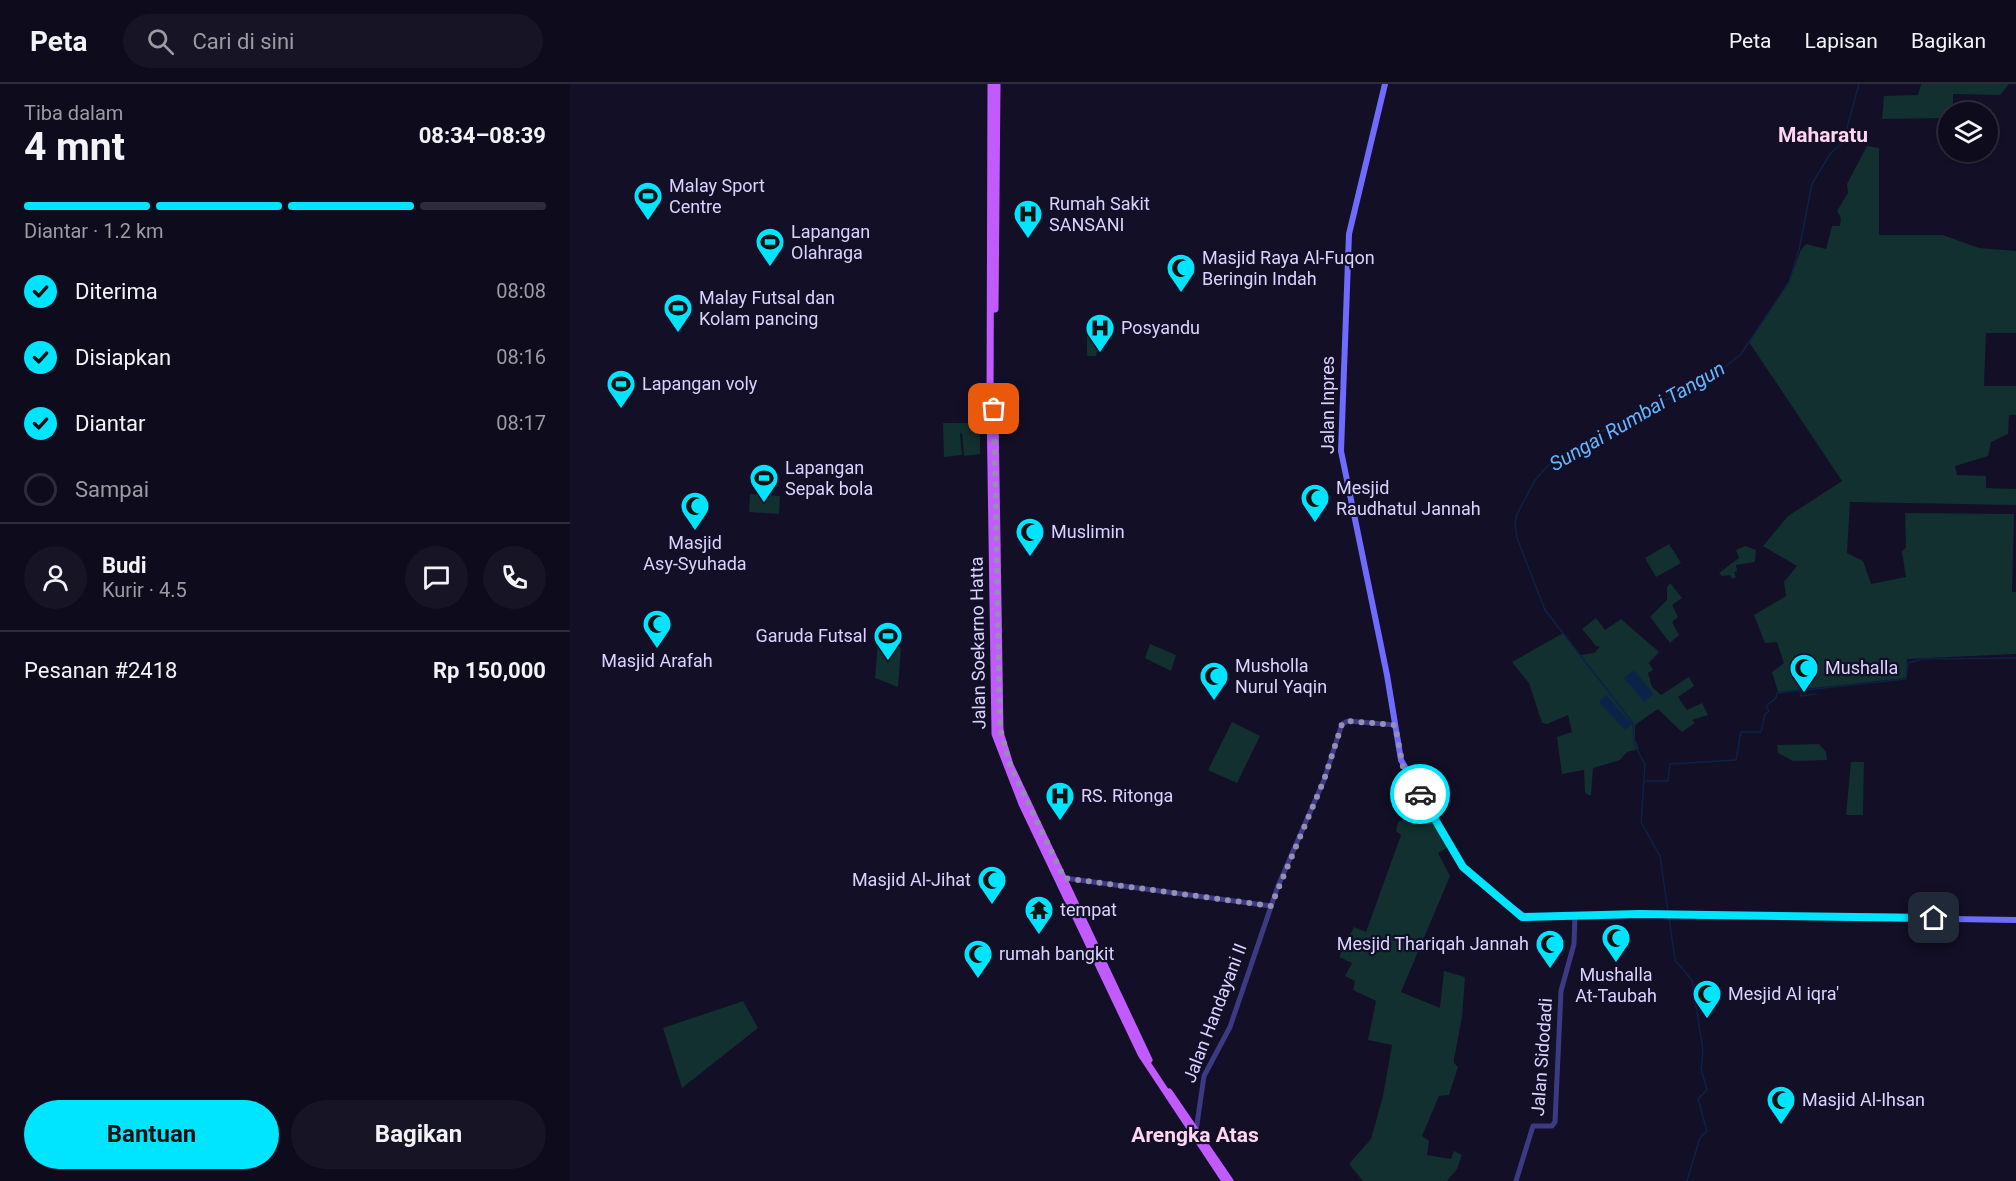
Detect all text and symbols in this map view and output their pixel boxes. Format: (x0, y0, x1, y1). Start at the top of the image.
search box (123, 14, 543, 68)
text: Peta (30, 25, 87, 58)
icon: search (144, 25, 177, 58)
text: Cari di sini (192, 29, 294, 54)
text: Peta (1729, 29, 1771, 53)
text: Lapisan (1804, 29, 1878, 53)
text: Bagikan (1911, 29, 1986, 53)
text: Tiba dalam (24, 101, 123, 125)
map controls (1938, 102, 1998, 162)
button: layers (1938, 102, 1998, 162)
text: 08:34–08:39 (419, 123, 546, 148)
district label: Maharatu (1778, 123, 1868, 147)
text: 4 mnt (24, 124, 125, 170)
place label: Malay Sport Centre (669, 175, 765, 217)
sports icon: Malay Sport Centre (632, 180, 664, 222)
place label: Rumah Sakit SANSANI (1049, 193, 1150, 235)
hospital icon: Rumah Sakit SANSANI (1012, 198, 1044, 240)
text: Diantar · 1.2 km (24, 219, 164, 243)
place label: Lapangan Olahraga (791, 221, 870, 263)
sports icon: Lapangan Olahraga (754, 226, 786, 268)
place label: Masjid Raya Al-Fuqon Beringin Indah (1202, 247, 1375, 289)
mosque icon: Masjid Raya Al-Fuqon Beringin Indah (1165, 252, 1197, 294)
icon: check (24, 275, 57, 308)
text: Diterima (75, 279, 158, 304)
text: 08:08 (496, 279, 546, 303)
place label: Malay Futsal dan Kolam pancing (699, 287, 835, 329)
sports icon: Malay Futsal dan Kolam pancing (662, 292, 694, 334)
hospital icon: Posyandu (1084, 312, 1116, 354)
place label: Posyandu (1121, 317, 1200, 338)
icon: check (24, 341, 57, 374)
text: Disiapkan (75, 345, 171, 370)
text: 08:16 (496, 345, 546, 369)
street label: Jalan Inpres (1317, 356, 1338, 454)
water label: Sungai Rumbai Tangun (1545, 356, 1729, 476)
sports icon: Lapangan voly (605, 368, 637, 410)
place label: Lapangan voly (642, 373, 758, 394)
pin (968, 383, 1019, 434)
icon: bag (977, 392, 1010, 425)
icon: check (24, 407, 57, 440)
text: Diantar (75, 411, 146, 436)
text: 08:17 (496, 411, 546, 435)
place label: Lapangan Sepak bola (785, 457, 873, 499)
sports icon: Lapangan Sepak bola (748, 462, 780, 504)
text: Sampai (75, 477, 149, 502)
place label: Mesjid Raudhatul Jannah (1336, 477, 1481, 519)
mosque icon: Mesjid Raudhatul Jannah (1299, 482, 1331, 524)
mosque icon: Masjid Asy-Syuhada (679, 490, 711, 532)
mosque icon: Muslimin (1014, 516, 1046, 558)
place label: Muslimin (1051, 521, 1125, 542)
place label: Masjid Asy-Syuhada (643, 532, 747, 574)
button: person (24, 546, 87, 609)
button: chat (405, 546, 468, 609)
button: phone (483, 546, 546, 609)
text: Budi (102, 553, 147, 578)
street label: Jalan Soekarno Hatta (965, 556, 990, 730)
text: Kurir · 4.5 (102, 578, 187, 602)
mosque icon: Masjid Arafah (641, 608, 673, 650)
sports icon: Garuda Futsal (872, 620, 904, 662)
place label: Garuda Futsal (755, 625, 867, 646)
place label: Masjid Arafah (601, 650, 713, 671)
mosque icon: Mushalla (1788, 652, 1820, 694)
place label: Musholla Nurul Yaqin (1235, 655, 1327, 697)
place label: Mushalla (1825, 657, 1898, 678)
text: Pesanan #2418 (24, 658, 177, 683)
text: Rp 150,000 (433, 658, 546, 683)
mosque icon: Musholla Nurul Yaqin (1198, 660, 1230, 702)
courier (1390, 764, 1450, 824)
icon: car (1404, 778, 1437, 811)
hospital icon: RS. Ritonga (1044, 780, 1076, 822)
place label: RS. Ritonga (1081, 785, 1173, 806)
mosque icon: Masjid Al-Jihat (976, 864, 1008, 906)
place label: Masjid Al-Jihat (852, 869, 971, 890)
pin (1908, 892, 1959, 943)
temple icon: tempat (1023, 894, 1055, 936)
place label: tempat (1060, 899, 1117, 920)
icon: home (1917, 901, 1950, 934)
mosque icon: Mushalla At-Taubah (1600, 922, 1632, 964)
mosque icon: Mesjid Thariqah Jannah (1534, 928, 1566, 970)
place label: Mesjid Thariqah Jannah (1337, 933, 1529, 954)
mosque icon: rumah bangkit (962, 938, 994, 980)
street label: Jalan Handayani II (1178, 940, 1251, 1085)
place label: rumah bangkit (999, 943, 1114, 964)
place label: Mushalla At-Taubah (1575, 964, 1657, 1006)
mosque icon: Mesjid Al iqra' (1691, 978, 1723, 1020)
place label: Mesjid Al iqra' (1728, 983, 1839, 1004)
street label: Jalan Sidodadi (1527, 997, 1556, 1117)
mosque icon: Masjid Al-Ihsan (1765, 1084, 1797, 1126)
place label: Masjid Al-Ihsan (1802, 1089, 1925, 1110)
button: Bantuan (24, 1100, 279, 1169)
button: Bagikan (291, 1100, 546, 1169)
district label: Arengka Atas (1131, 1123, 1259, 1147)

